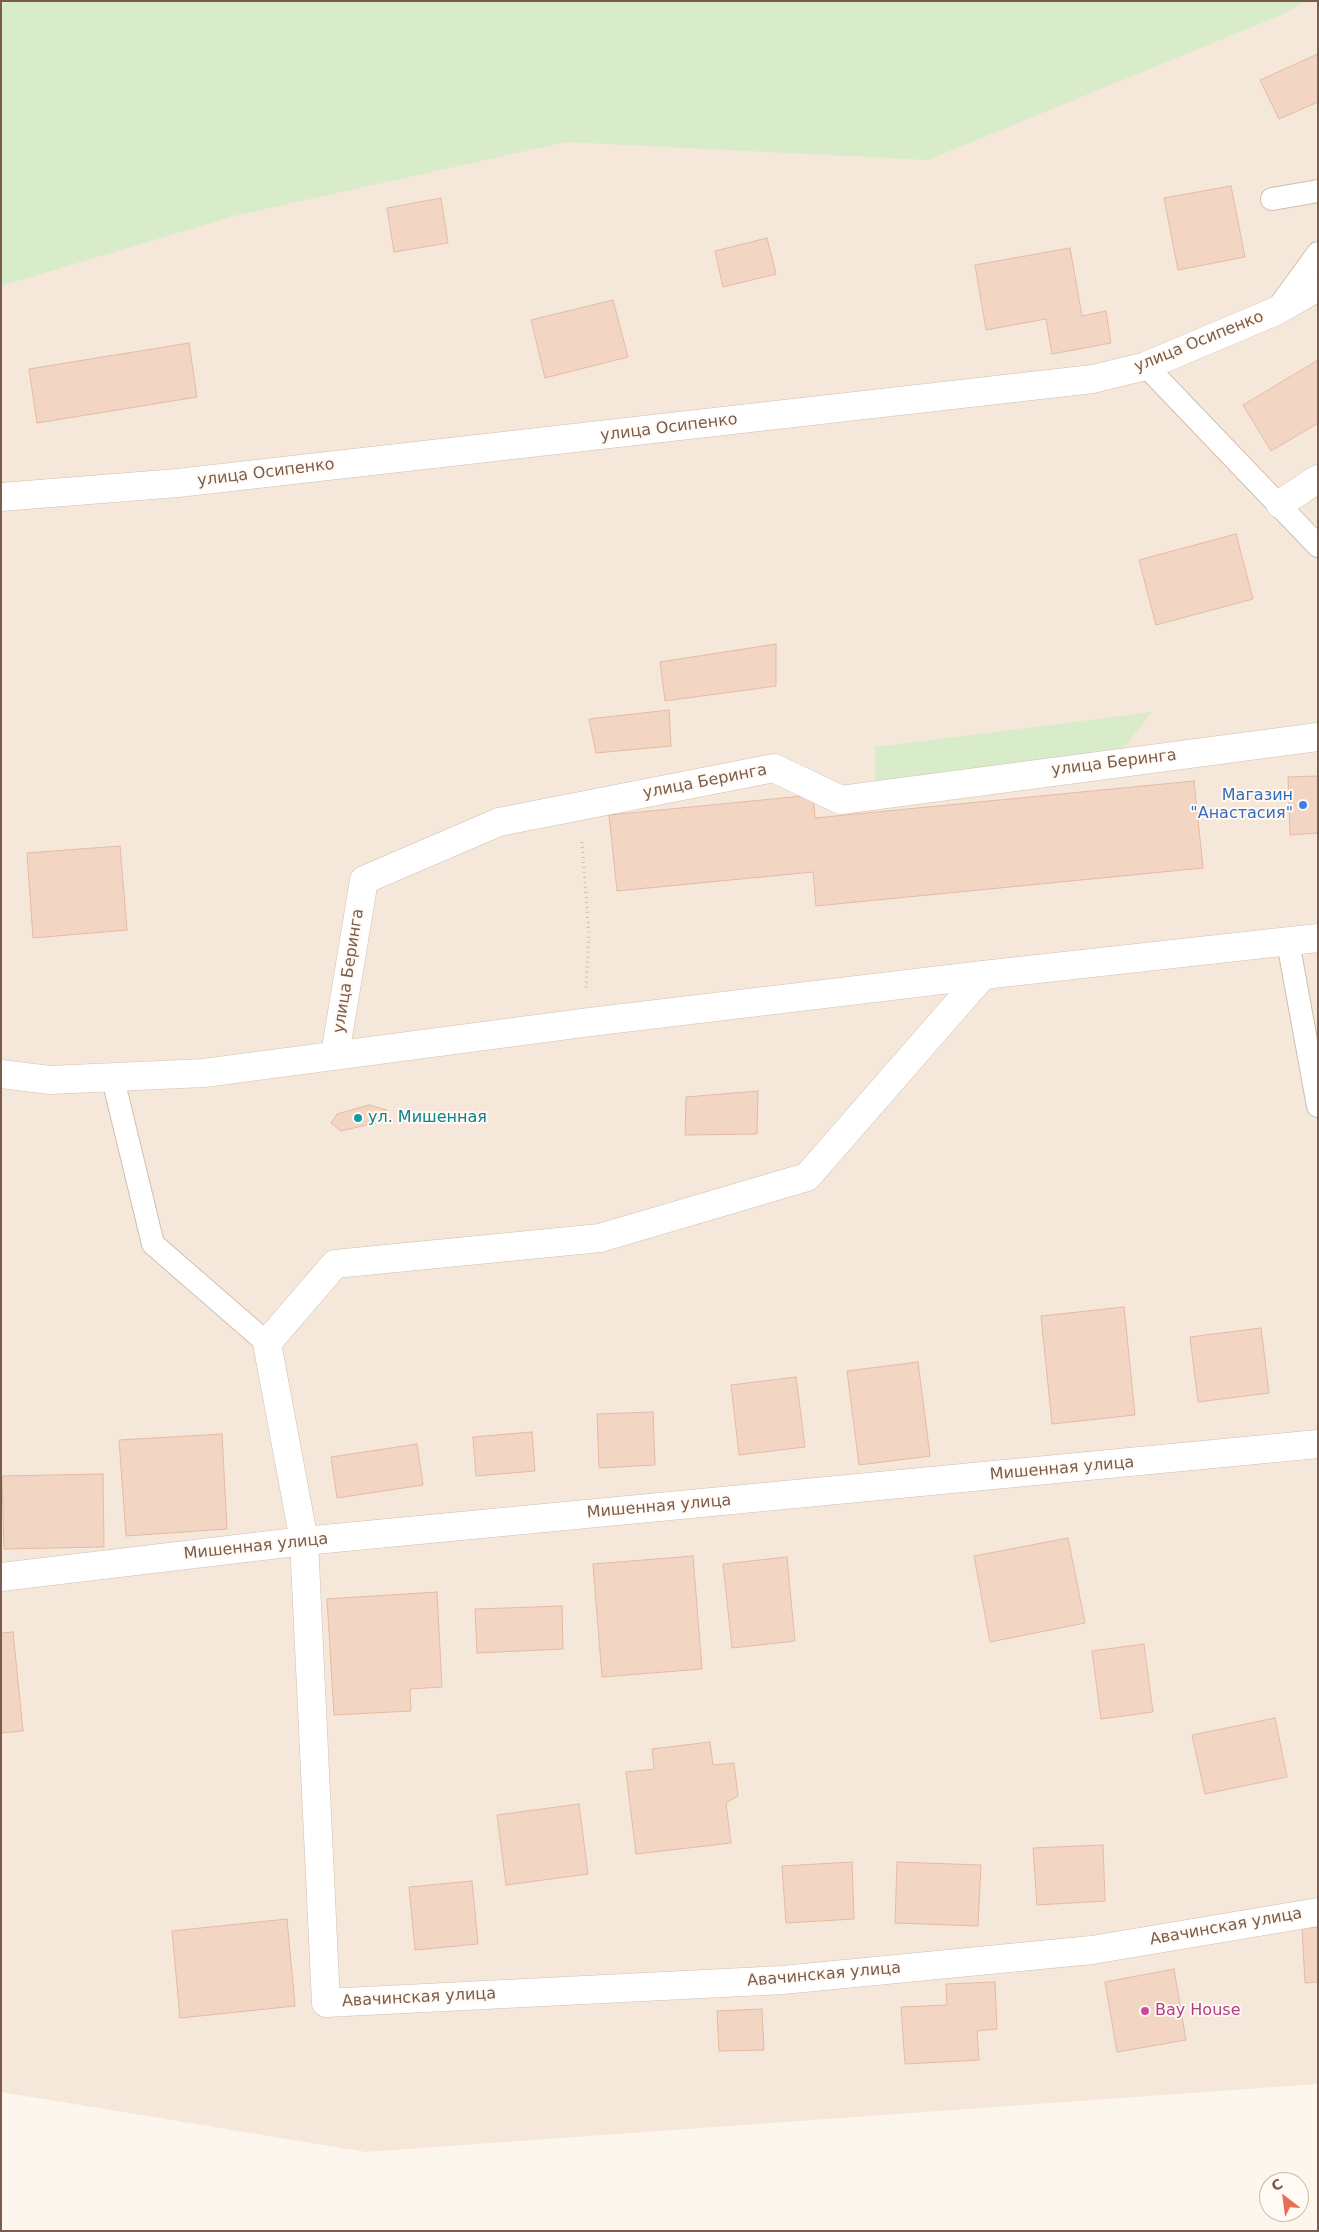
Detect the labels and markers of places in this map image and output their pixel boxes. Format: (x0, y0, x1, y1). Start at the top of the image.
place label: Магазин "Анастасия" (1190, 786, 1293, 824)
marker: Магазин "Анастасия" (1297, 799, 1309, 811)
place label: ул. Мишенная (368, 1108, 487, 1128)
marker: ул. Мишенная (352, 1112, 364, 1124)
place label: Bay House (1155, 2001, 1240, 2021)
marker: Bay House (1139, 2005, 1151, 2017)

